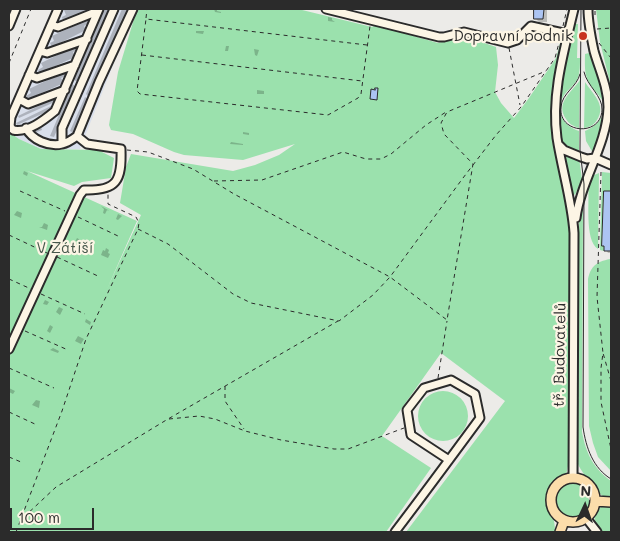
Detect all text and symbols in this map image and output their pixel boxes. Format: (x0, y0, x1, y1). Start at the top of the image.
place label: Dopravní podnik (453, 27, 573, 45)
marker: Dopravní podnik (577, 30, 589, 42)
park label: V Zátiší (36, 239, 94, 257)
street label: tř. Budovatelů (550, 303, 570, 407)
north arrow (560, 481, 610, 531)
text: N (580, 481, 592, 500)
scale bar (12, 498, 96, 530)
text: 100 m (18, 507, 60, 527)

